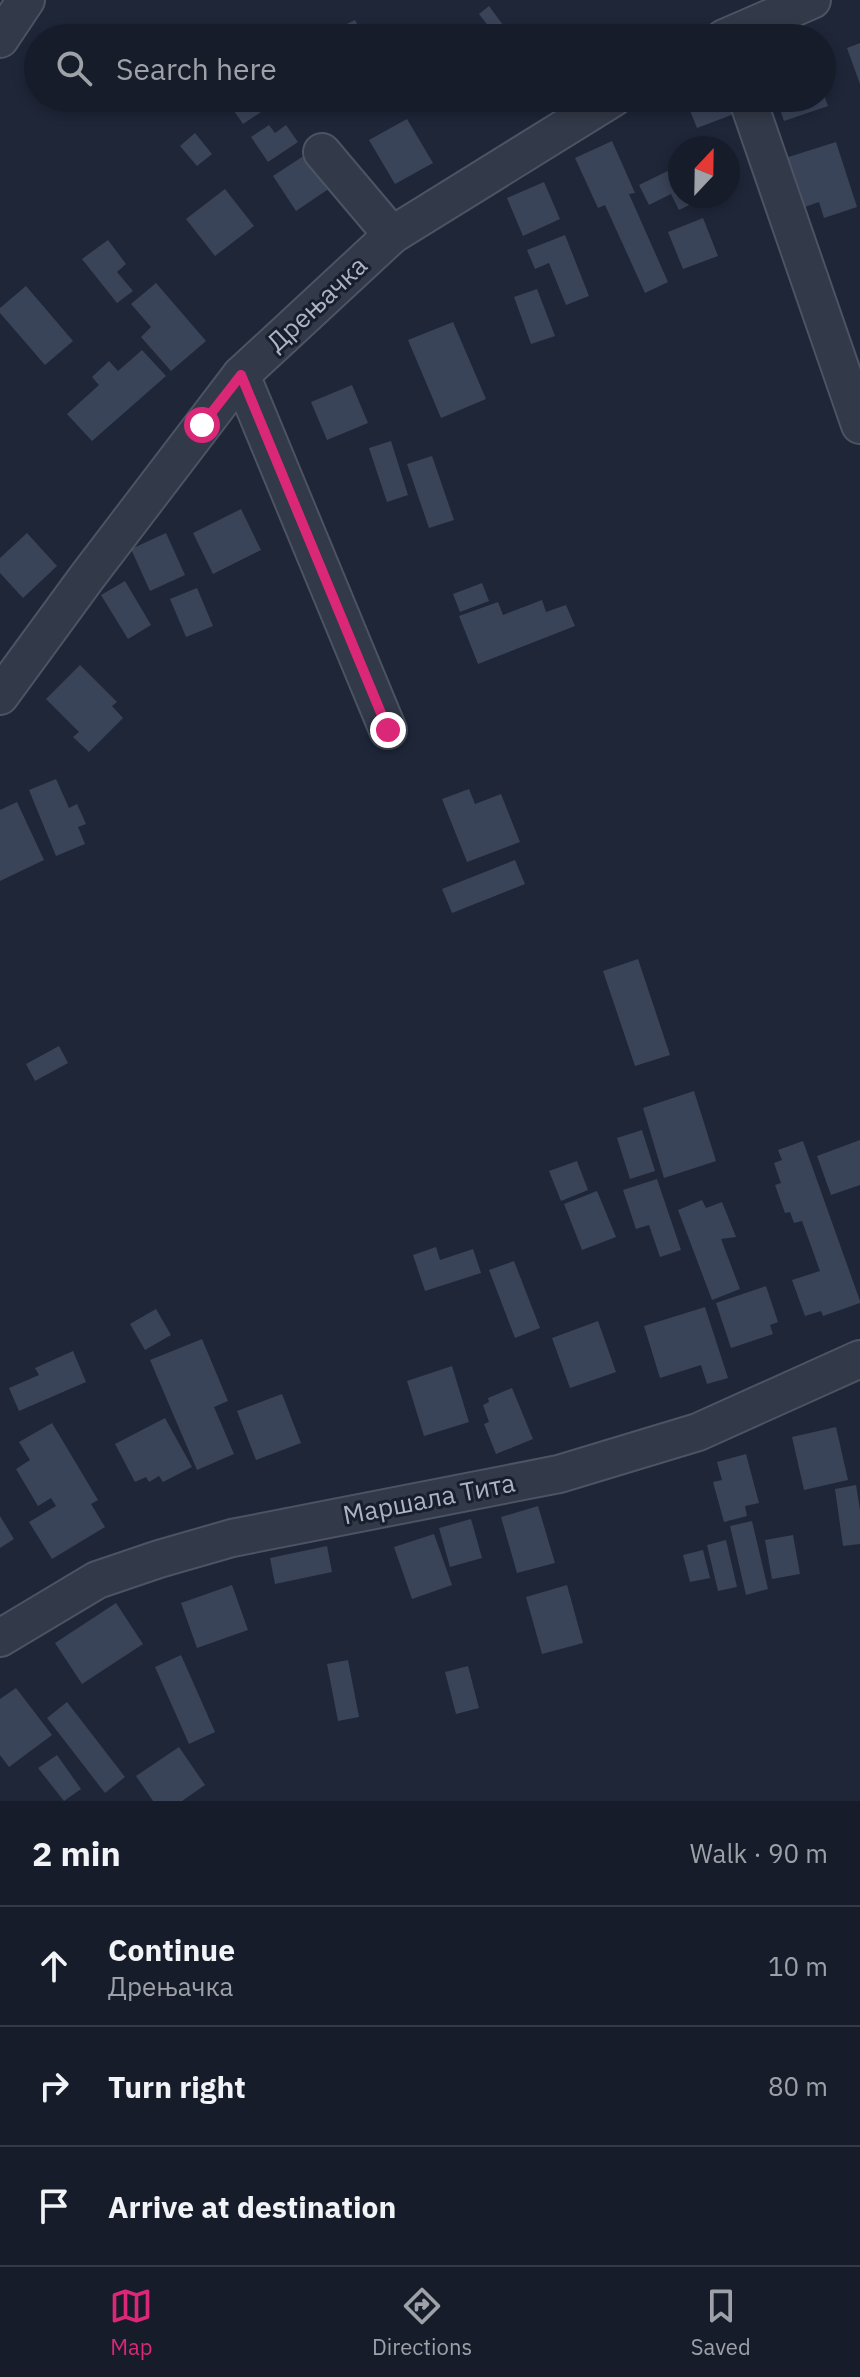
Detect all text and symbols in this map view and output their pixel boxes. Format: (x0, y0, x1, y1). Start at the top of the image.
search box (24, 24, 836, 112)
icon: search (52, 46, 96, 90)
text: Search here (116, 49, 277, 88)
north arrow (668, 136, 740, 208)
street label: Дрењачка (259, 248, 374, 358)
route start (184, 407, 220, 443)
route end (370, 712, 406, 748)
street label: Маршала Тита (340, 1465, 518, 1531)
text: 2 min (32, 1831, 121, 1875)
text: Walk · 90 m (690, 1836, 828, 1870)
text: Continue (108, 1930, 235, 1969)
icon: ahead (32, 1944, 76, 1988)
text: 10 m (768, 1949, 828, 1983)
text: Дрењачка (108, 1969, 233, 2003)
icon: right (32, 2064, 76, 2108)
text: Turn right (108, 2067, 246, 2106)
text: 80 m (768, 2069, 828, 2103)
icon: arrive (32, 2184, 76, 2228)
text: Arrive at destination (108, 2187, 396, 2226)
tab: Map (109, 2284, 153, 2361)
tab: Directions (372, 2284, 472, 2361)
tab: Saved (691, 2284, 751, 2361)

